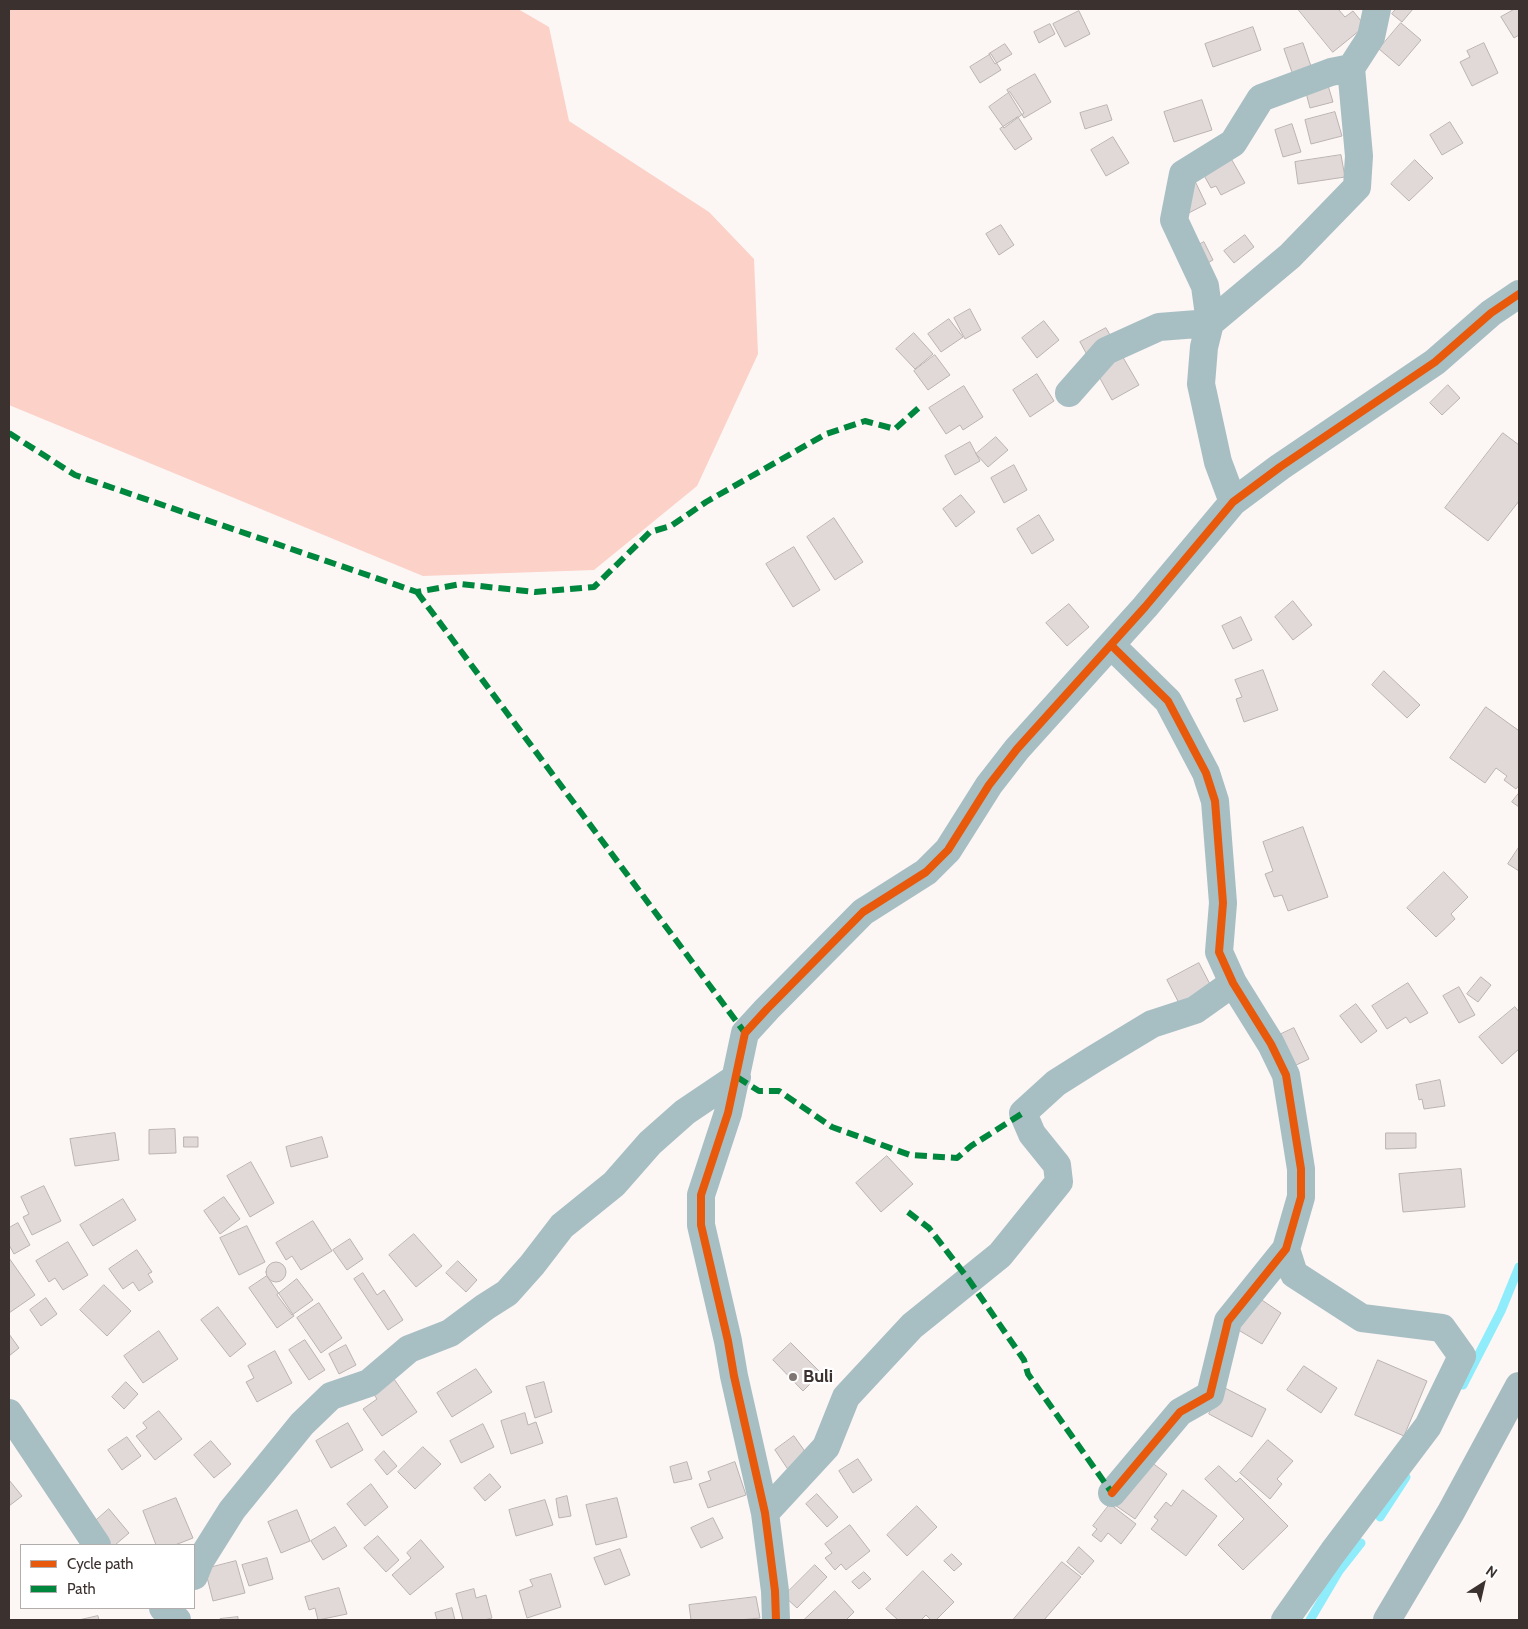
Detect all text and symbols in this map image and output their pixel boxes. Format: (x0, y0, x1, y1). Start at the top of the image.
place label: Buli (803, 1366, 833, 1388)
marker: Buli (787, 1371, 799, 1383)
legend (20, 1544, 195, 1609)
text: Cycle path (67, 1555, 133, 1573)
north arrow (1458, 1559, 1508, 1609)
text: N (1482, 1561, 1501, 1582)
text: Path (67, 1580, 96, 1598)

